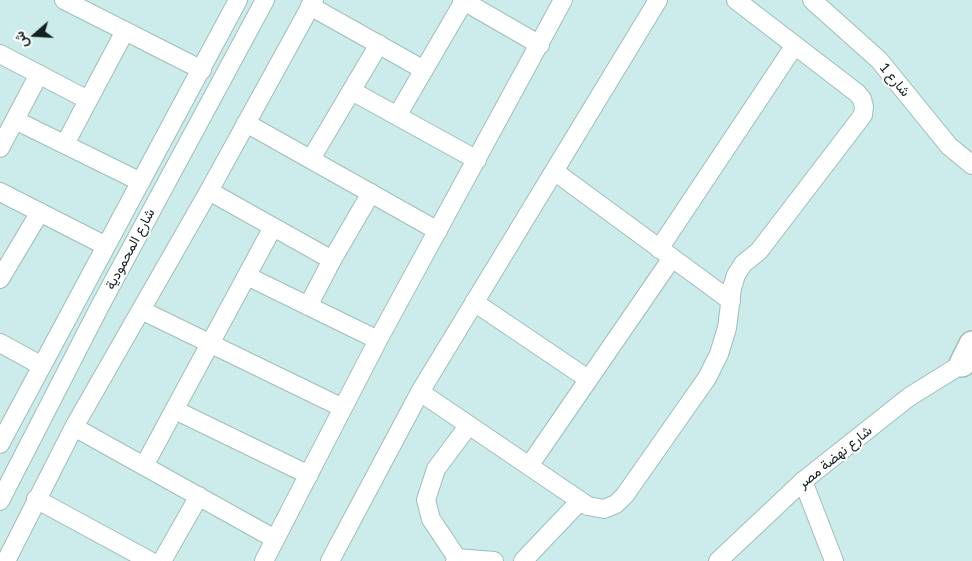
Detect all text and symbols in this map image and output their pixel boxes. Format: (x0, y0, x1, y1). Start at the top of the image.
north arrow (10, 10, 60, 60)
text: ش (10, 29, 31, 51)
street label: شارع 1 (876, 60, 914, 100)
street label: شارع المحمودية (102, 206, 158, 292)
street label: شارع نهضة مصر (795, 422, 875, 492)

